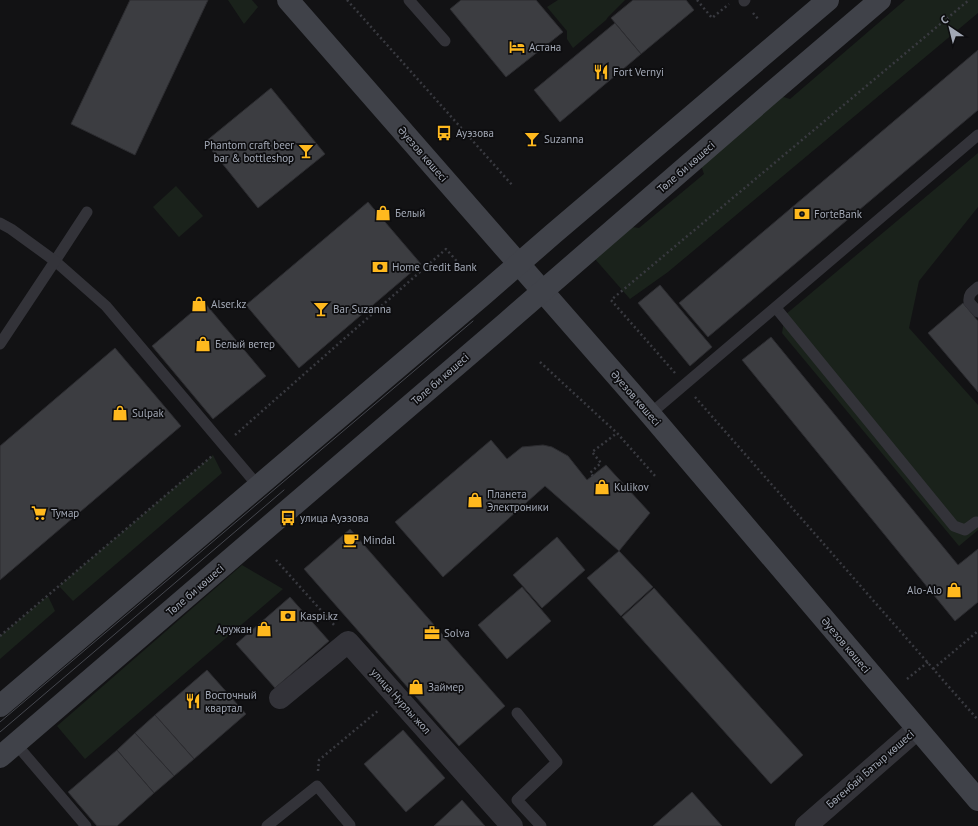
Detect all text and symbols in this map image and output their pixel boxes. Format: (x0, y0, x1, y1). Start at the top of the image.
north arrow (930, 8, 970, 48)
text: С (938, 12, 951, 27)
hotel icon: Астана (508, 38, 526, 56)
place label: Астана (529, 40, 561, 54)
restaurant icon: Fort Vernyi (592, 63, 610, 81)
place label: Fort Vernyi (613, 65, 664, 79)
street label: Әуезов көшесі (395, 123, 451, 185)
bus stop icon: Ауэзова (435, 124, 453, 142)
place label: Ауэзова (456, 126, 494, 140)
bar icon: Suzanna (523, 130, 541, 148)
place label: Suzanna (544, 132, 584, 146)
place label: Phantom craft beer bar & bottleshop (204, 138, 294, 165)
street label: Төле би көшесі (654, 138, 718, 196)
bar icon: Phantom craft beer bar & bottleshop (297, 142, 315, 160)
shop icon: Белый (374, 204, 392, 222)
bank icon: ForteBank (793, 205, 811, 223)
place label: Белый (395, 206, 425, 220)
place label: ForteBank (814, 207, 863, 221)
bank icon: Home Credit Bank (371, 258, 389, 276)
place label: Home Credit Bank (392, 260, 478, 274)
shop icon: Alser.kz (190, 295, 208, 313)
place label: Alser.kz (211, 297, 247, 311)
bar icon: Bar Suzanna (312, 300, 330, 318)
place label: Bar Suzanna (333, 302, 391, 316)
shop icon: Белый ветер (194, 335, 212, 353)
place label: Белый ветер (215, 337, 275, 351)
street label: Төле би көшесі (408, 350, 472, 408)
street label: Әуезов көшесі (608, 367, 664, 429)
shop icon: Sulpak (111, 404, 129, 422)
place label: Sulpak (132, 406, 164, 420)
shop icon: Kulikov (593, 478, 611, 496)
place label: Kulikov (614, 480, 649, 494)
place label: Планета Электроники (487, 487, 549, 514)
shop icon: Планета Электроники (466, 491, 484, 509)
supermarket icon: Тумар (30, 504, 48, 522)
place label: Тумар (51, 506, 79, 520)
bus stop icon: улица Ауэзова (279, 509, 297, 527)
place label: улица Ауэзова (300, 511, 369, 525)
cafe icon: Mindal (342, 531, 360, 549)
place label: Mindal (363, 533, 396, 547)
street label: Төле би көшесі (163, 561, 227, 619)
shop icon: Alo-Alo (945, 581, 963, 599)
place label: Alo-Alo (907, 583, 942, 597)
bank icon: Kaspi.kz (279, 607, 297, 625)
place label: Kaspi.kz (300, 609, 338, 623)
street label: Әуезов көшесі (818, 614, 874, 676)
shop icon: Аружан (255, 620, 273, 638)
place label: Аружан (216, 622, 252, 636)
office icon: Solva (423, 624, 441, 642)
place label: Solva (444, 626, 470, 640)
street label: улица Нурлы жол (368, 665, 434, 737)
shop icon: Займер (407, 678, 425, 696)
place label: Займер (428, 680, 464, 694)
place label: Восточный квартал (205, 688, 257, 715)
restaurant icon: Восточный квартал (184, 692, 202, 710)
street label: Бөгенбай Батыр көшесі (823, 727, 917, 811)

